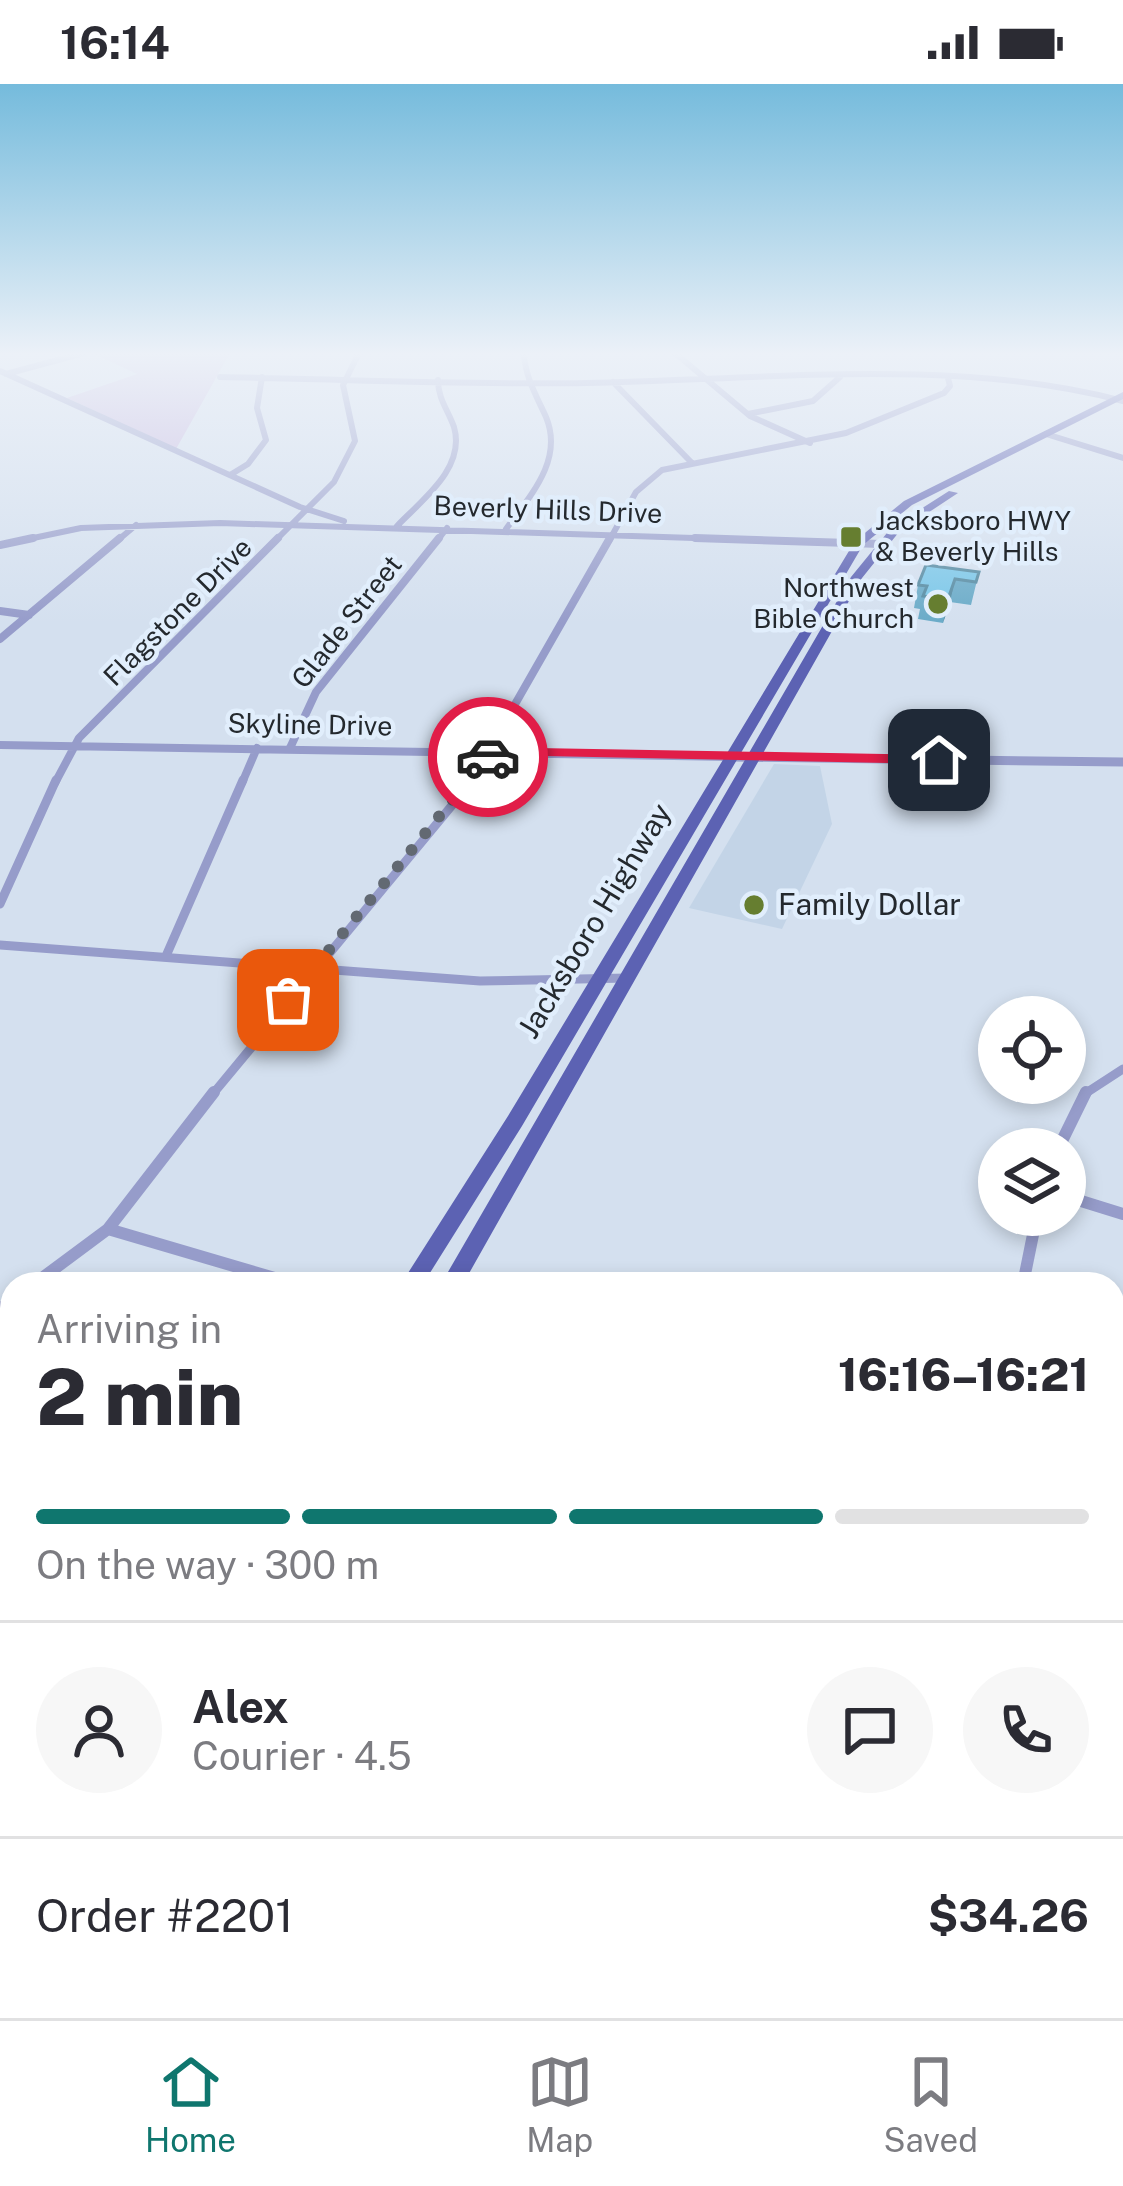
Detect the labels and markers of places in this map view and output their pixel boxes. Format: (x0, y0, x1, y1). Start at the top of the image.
place label: Jacksboro HWY & Beverly Hills (875, 504, 1072, 567)
marker: Jacksboro HWY & Beverly Hills (838, 524, 864, 550)
place label: Northwest Bible Church (753, 571, 914, 634)
marker: Northwest Bible Church (925, 591, 951, 617)
pin (888, 709, 990, 811)
place label: Family Dollar (778, 886, 961, 922)
marker: Family Dollar (741, 892, 767, 918)
pin (237, 949, 339, 1051)

